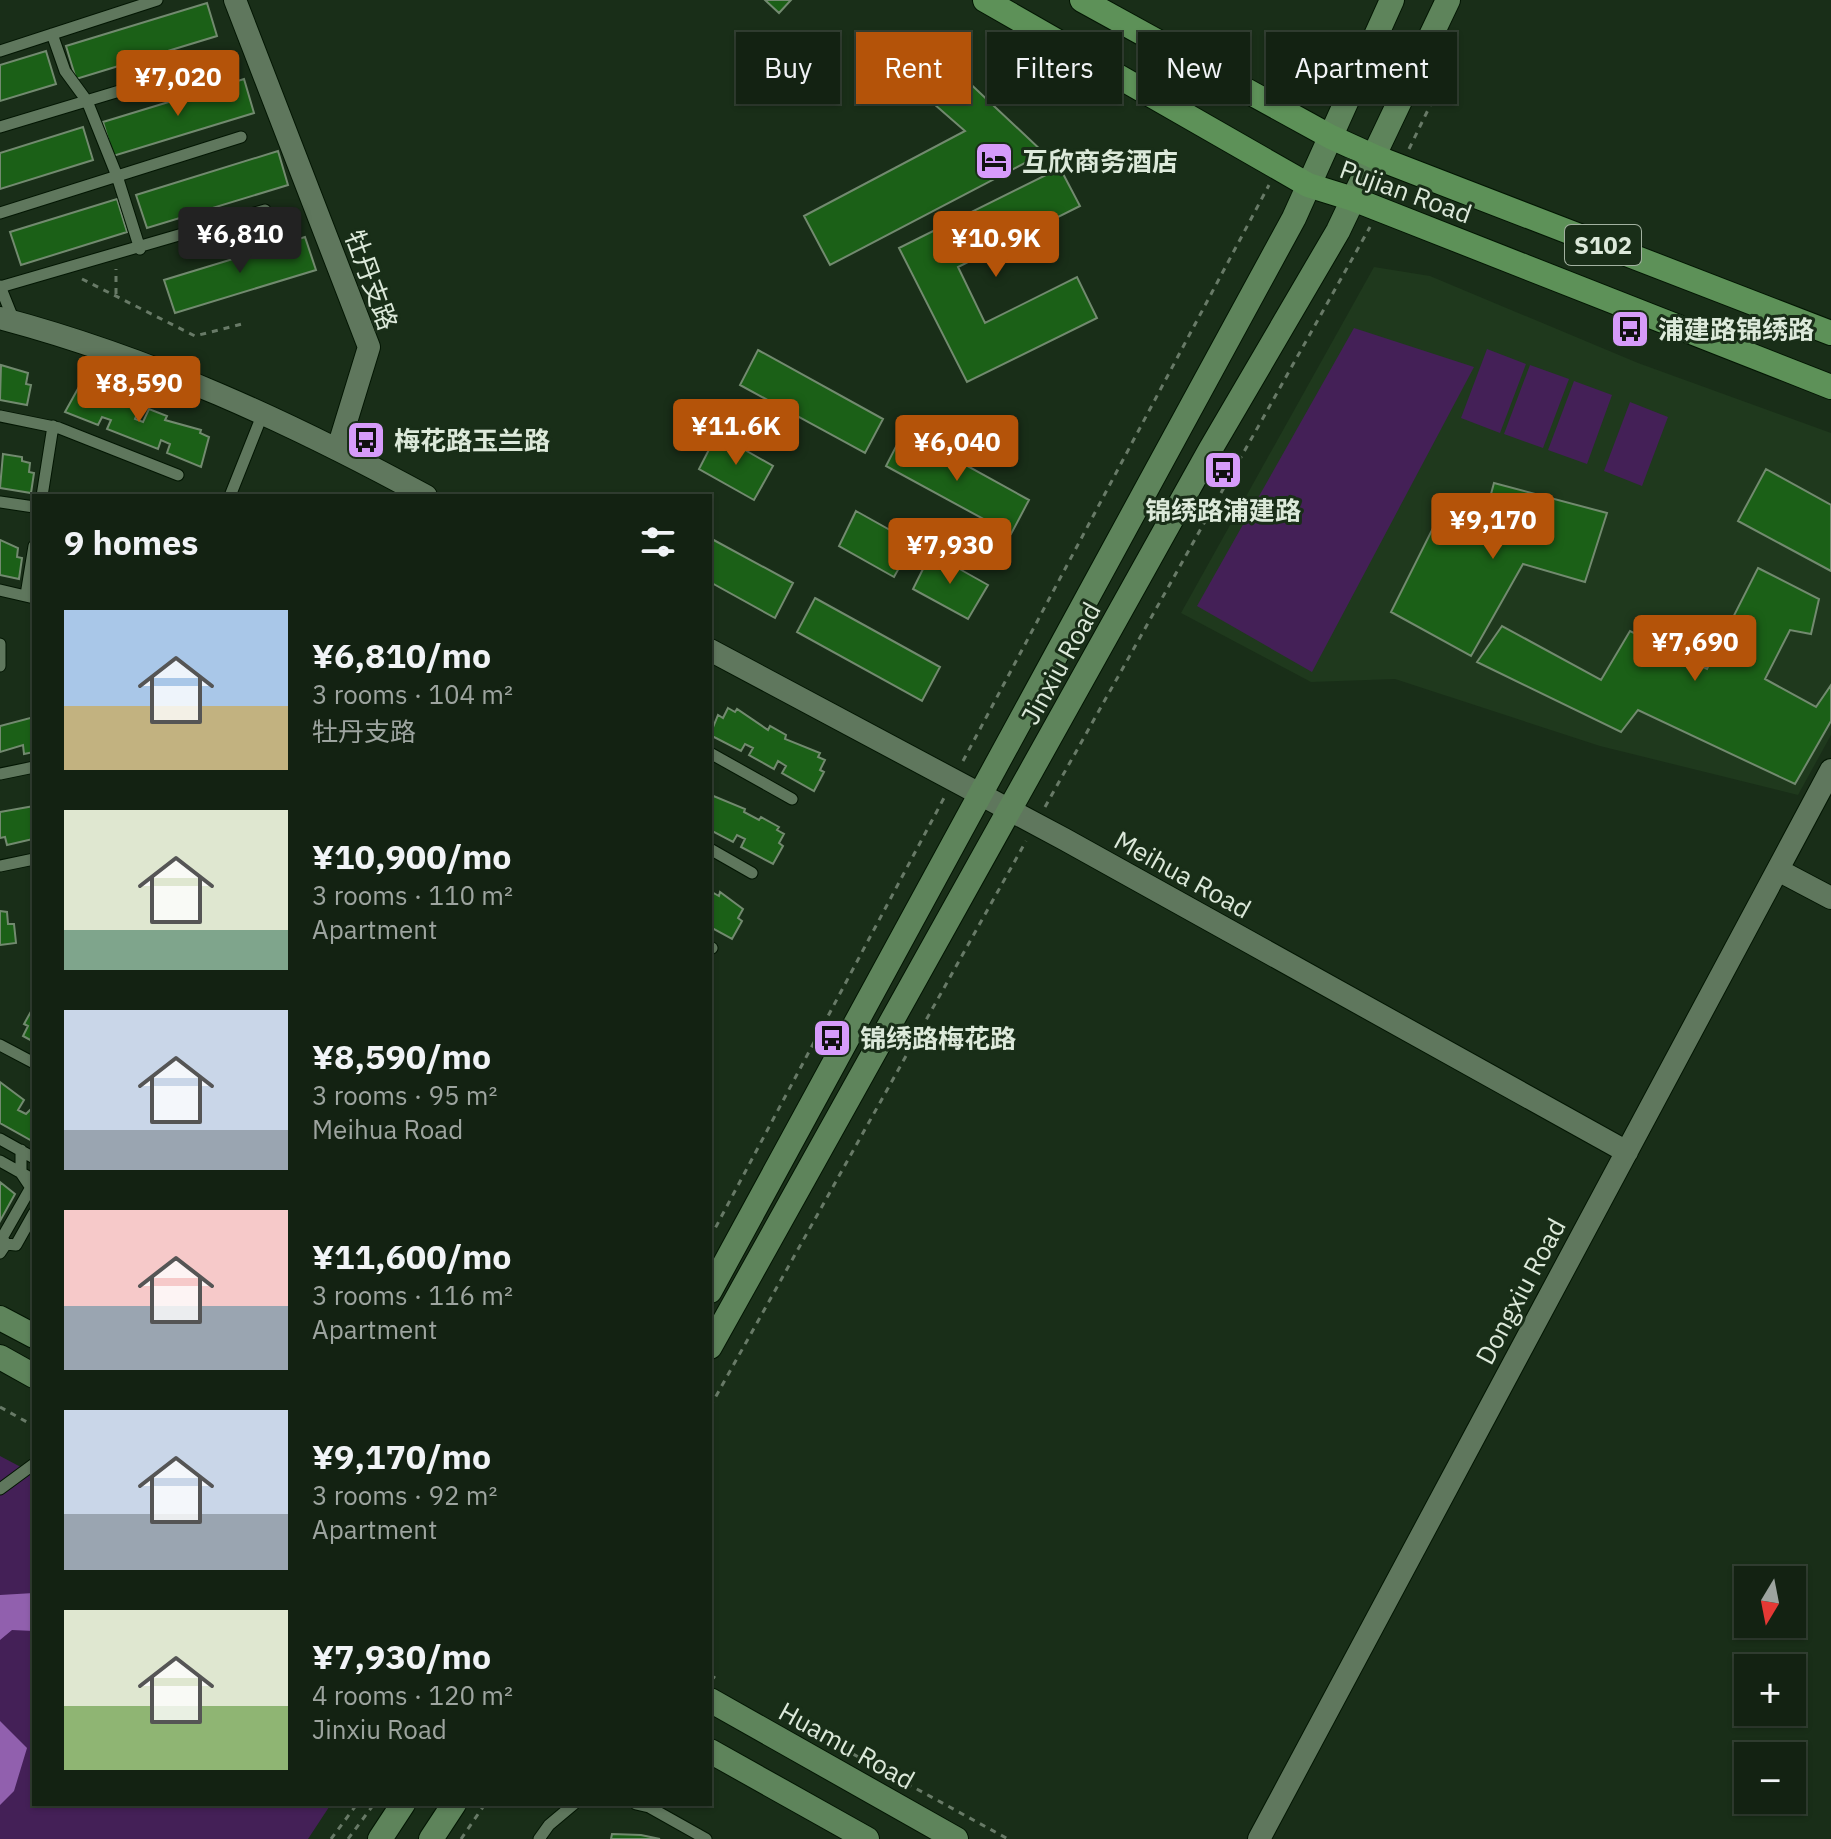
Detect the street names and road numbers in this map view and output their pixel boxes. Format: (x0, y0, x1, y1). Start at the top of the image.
street label: Pujian Road (1335, 151, 1477, 231)
street label: 牡丹支路 (338, 225, 406, 335)
road number: S102 (1565, 225, 1641, 265)
street label: Jinxiu Road (1012, 596, 1108, 730)
street label: Meihua Road (1109, 822, 1257, 926)
street label: Dongxiu Road (1467, 1212, 1573, 1370)
street label: Huamu Road (773, 1694, 921, 1796)

